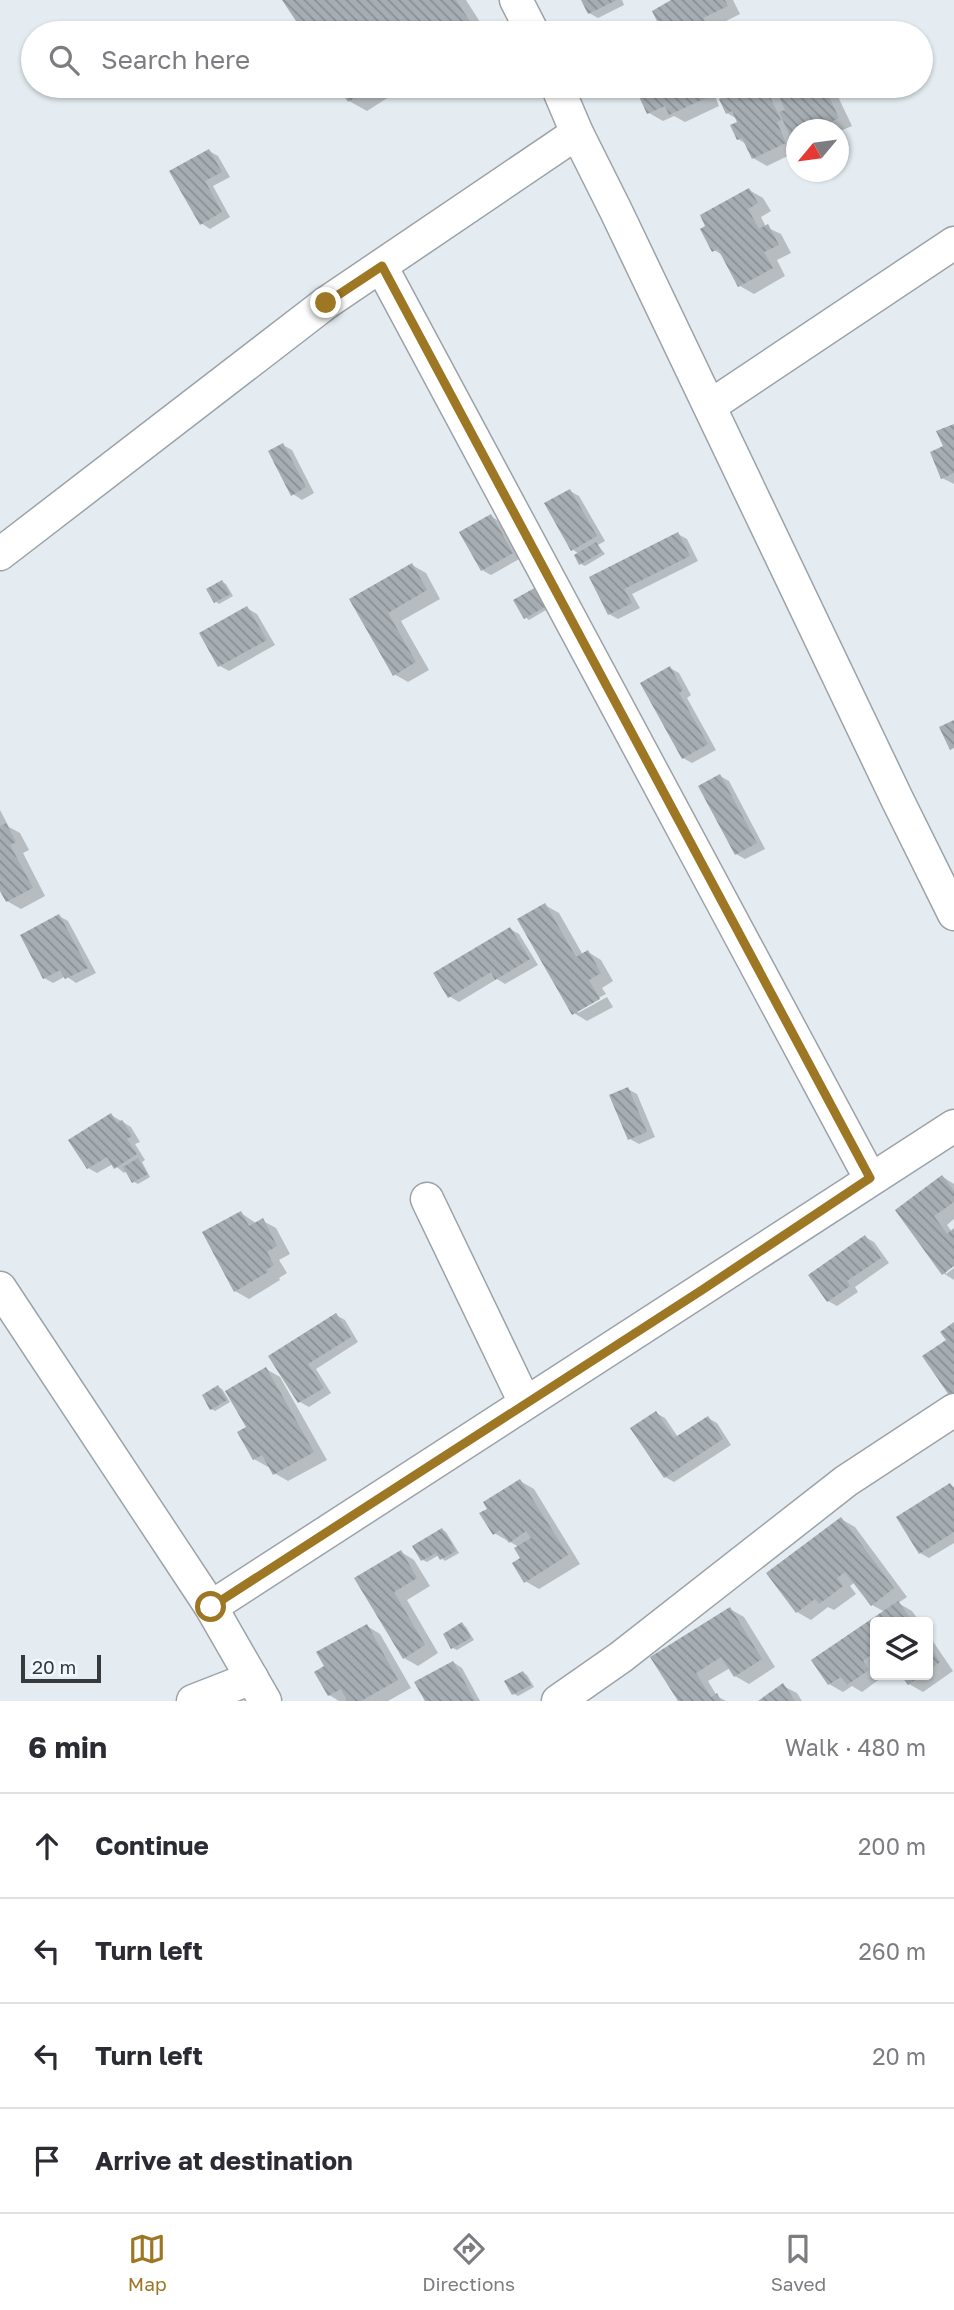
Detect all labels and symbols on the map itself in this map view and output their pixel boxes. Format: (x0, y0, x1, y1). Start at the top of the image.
north arrow (786, 119, 849, 182)
route end (310, 287, 341, 318)
route start (195, 1591, 226, 1622)
scale bar (21, 1652, 102, 1684)

